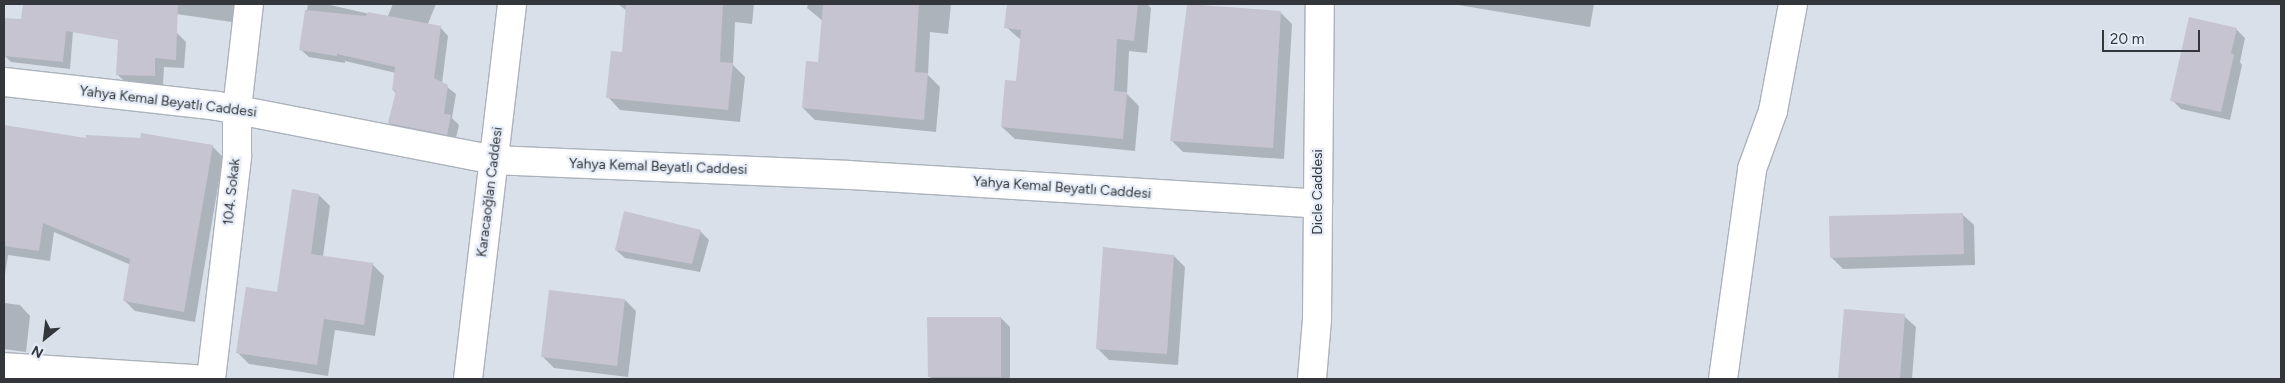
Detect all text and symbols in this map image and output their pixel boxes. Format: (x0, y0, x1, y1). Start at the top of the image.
scale bar (2105, 20, 2202, 52)
text: 20 m (2110, 30, 2144, 48)
street label: Yahya Kemal Beyatlı Caddesi (78, 83, 258, 121)
street label: Karacaoğlan Caddesi (474, 126, 506, 258)
street label: Dicle Caddesi (1310, 149, 1326, 235)
street label: Yahya Kemal Beyatlı Caddesi (569, 155, 747, 179)
street label: 104. Sokak (220, 158, 244, 226)
street label: Yahya Kemal Beyatlı Caddesi (972, 173, 1152, 203)
north arrow (20, 313, 70, 363)
text: N (29, 342, 46, 362)

